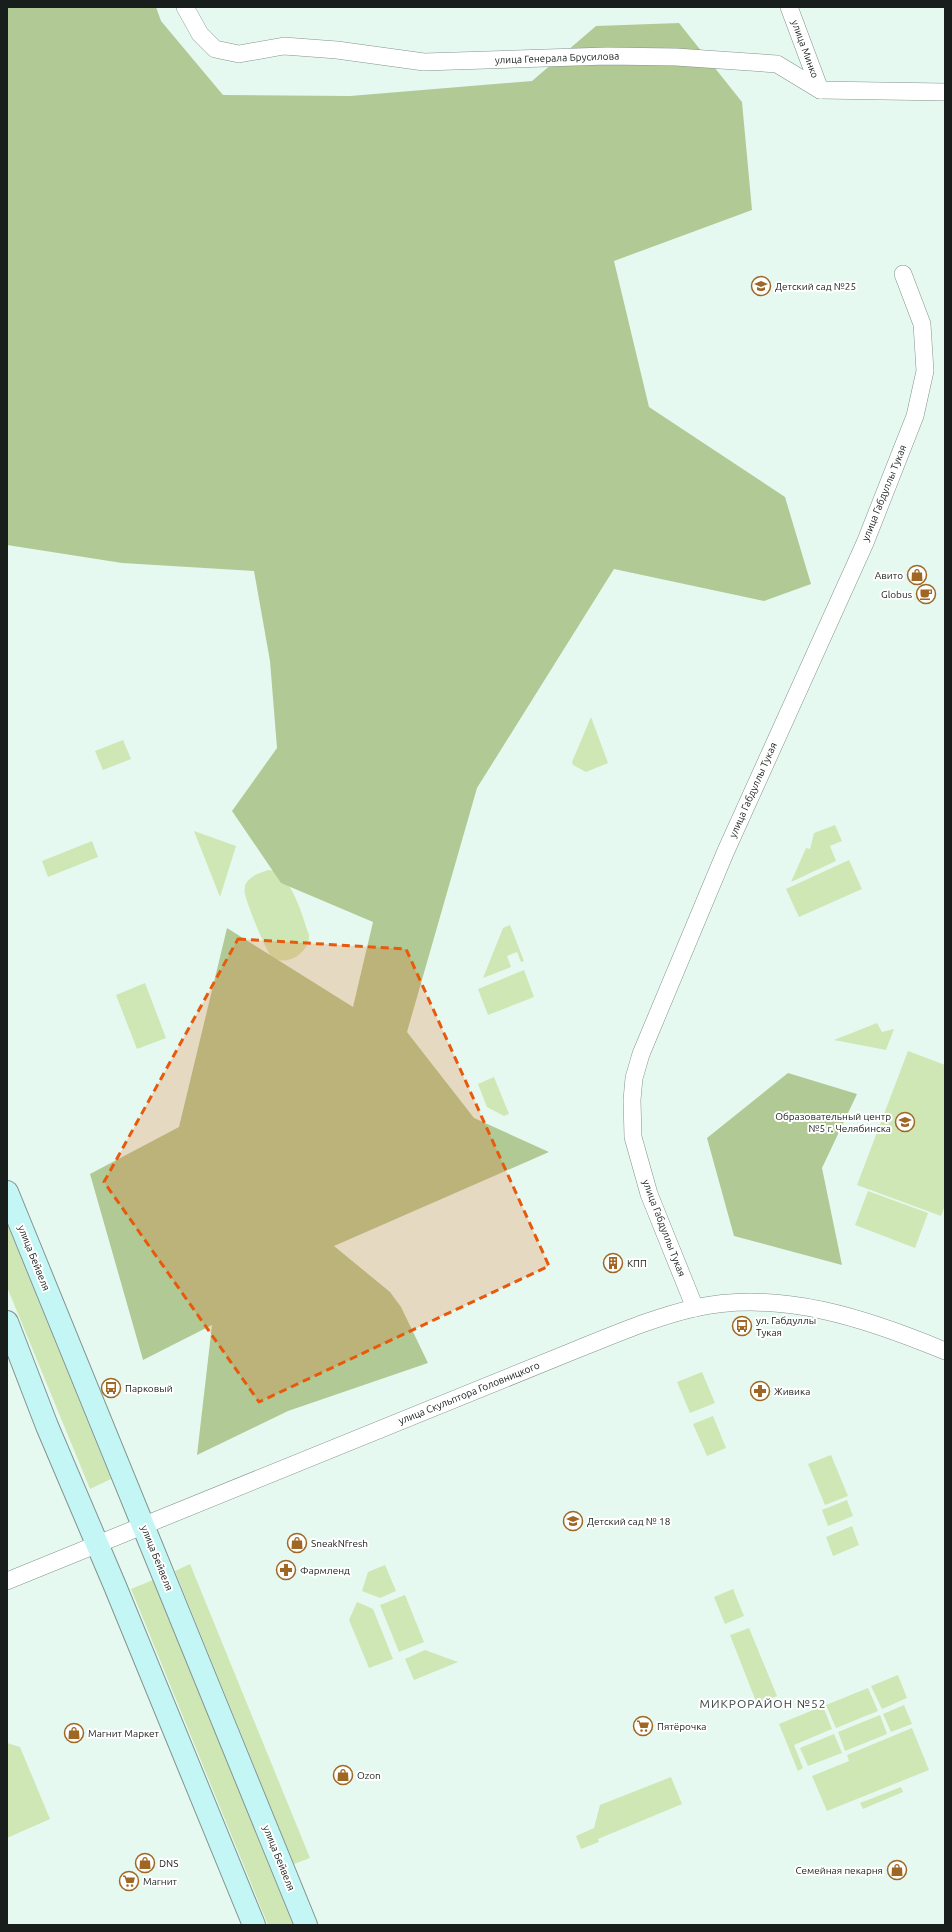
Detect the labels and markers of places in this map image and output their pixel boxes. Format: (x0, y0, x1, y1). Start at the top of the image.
school or university icon: Детский сад №25 (750, 275, 772, 297)
place label: Детский сад №25 (775, 281, 856, 292)
shop icon: Авито (906, 564, 928, 586)
place label: Авито (875, 570, 903, 581)
cafe icon: Globus (915, 583, 937, 605)
place label: Globus (881, 589, 912, 600)
place label: Образовательный центр №5 г. Челябинска (775, 1111, 891, 1134)
school or university icon: Образовательный центр №5 г. Челябинска (894, 1111, 916, 1133)
building icon: КПП (602, 1252, 624, 1274)
place label: КПП (627, 1258, 647, 1269)
bus stop icon: ул. Габдуллы Тукая (731, 1315, 753, 1337)
place label: ул. Габдуллы Тукая (756, 1315, 816, 1338)
bus stop icon: Парковый (100, 1377, 122, 1399)
pharmacy icon: Живика (749, 1380, 771, 1402)
place label: Парковый (125, 1383, 173, 1394)
place label: Живика (774, 1386, 810, 1397)
school or university icon: Детский сад № 18 (562, 1510, 584, 1532)
place label: Детский сад № 18 (587, 1516, 671, 1527)
shop icon: SneakNfresh (286, 1532, 308, 1554)
place label: SneakNfresh (311, 1538, 368, 1549)
pharmacy icon: Фармленд (275, 1559, 297, 1581)
place label: Фармленд (300, 1565, 350, 1576)
supermarket icon: Пятёрочка (632, 1715, 654, 1737)
place label: Пятёрочка (657, 1721, 706, 1732)
shop icon: Магнит Маркет (63, 1722, 85, 1744)
place label: Магнит Маркет (88, 1728, 160, 1739)
shop icon: Ozon (332, 1764, 354, 1786)
place label: Ozon (357, 1770, 381, 1781)
shop icon: DNS (134, 1852, 156, 1874)
place label: DNS (159, 1858, 178, 1869)
shop icon: Семейная пекарня (886, 1859, 908, 1881)
place label: Семейная пекарня (795, 1865, 883, 1876)
supermarket icon: Магнит (118, 1870, 140, 1892)
place label: Магнит (143, 1876, 178, 1887)

